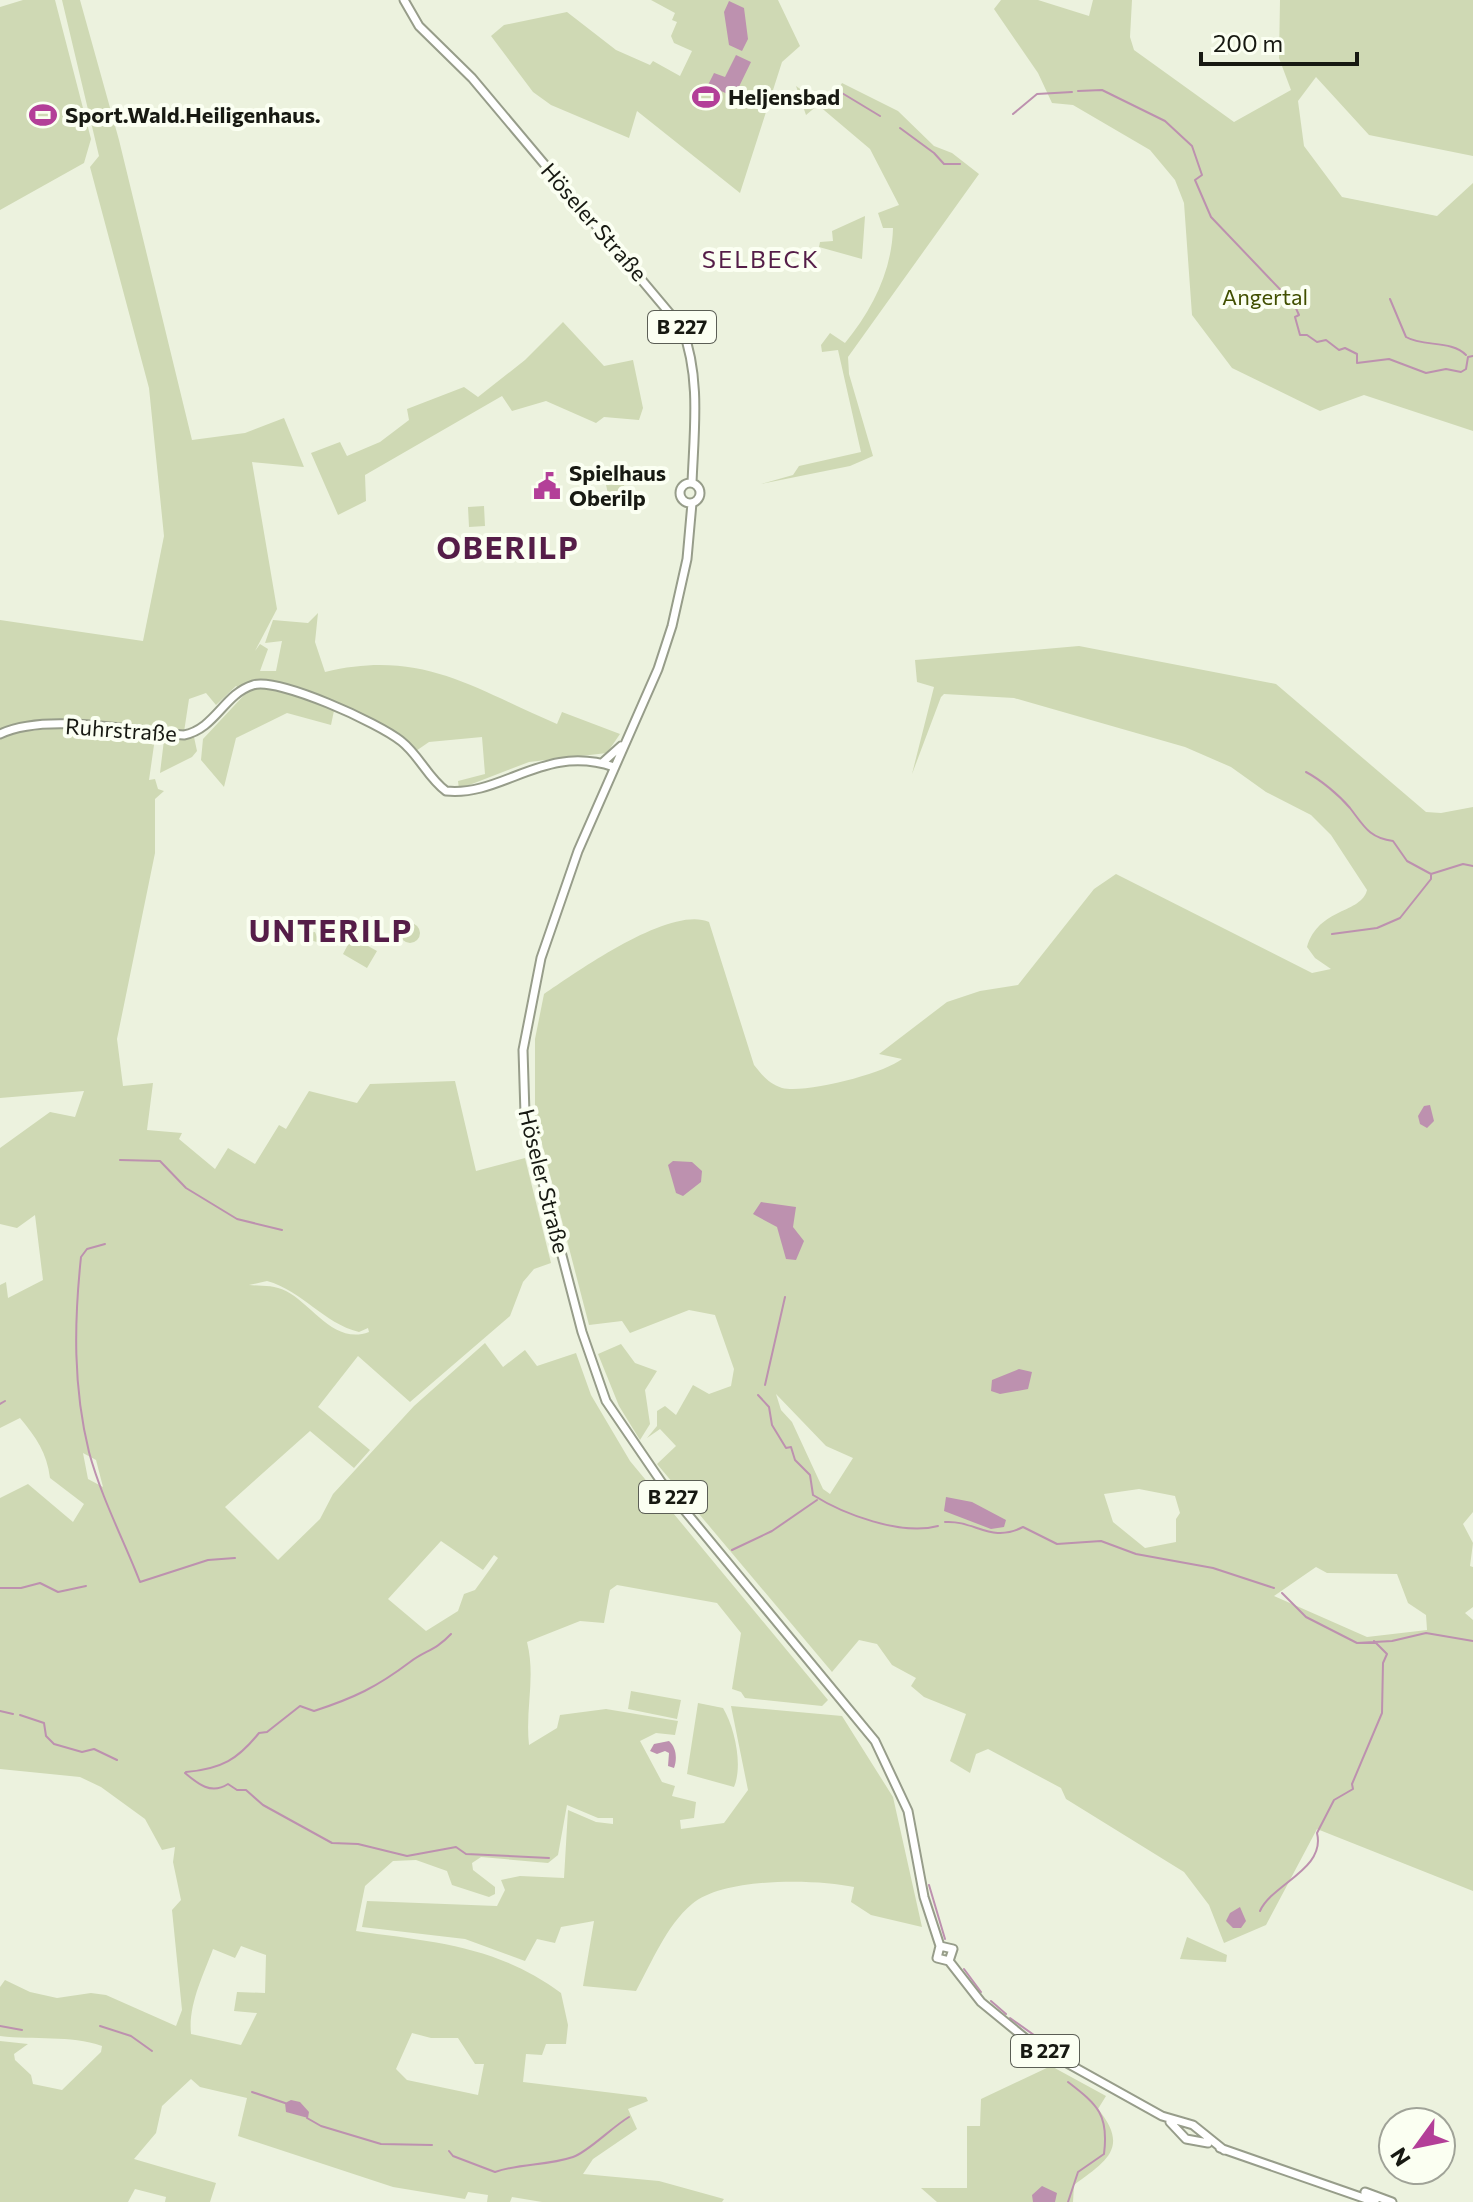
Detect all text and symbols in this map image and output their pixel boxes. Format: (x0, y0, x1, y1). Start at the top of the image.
scale bar (1201, 16, 1357, 66)
text: 200 m (1213, 28, 1283, 57)
sports icon: Heljensbad (691, 82, 721, 112)
place label: Heljensbad (728, 83, 840, 110)
sports icon: Sport.Wald.Heiligenhaus. (28, 100, 58, 130)
place label: Sport.Wald.Heiligenhaus. (65, 101, 321, 128)
street label: Höseler Straße (536, 157, 653, 286)
district label: SELBECK (702, 244, 820, 273)
park label: Angertal (1222, 283, 1308, 310)
road number: B 227 (648, 311, 716, 343)
place label: Spielhaus Oberilp (569, 459, 666, 511)
public building icon: Spielhaus Oberilp (532, 471, 562, 501)
district label: OBERILP (436, 528, 580, 565)
street label: Ruhrstraße (64, 712, 178, 747)
district label: UNTERILP (249, 911, 413, 948)
street label: Höseler Straße (513, 1106, 575, 1256)
road number: B 227 (639, 1481, 707, 1513)
road number: B 227 (1011, 2035, 1079, 2067)
north arrow (1377, 2106, 1457, 2186)
text: N (1384, 2143, 1416, 2171)

